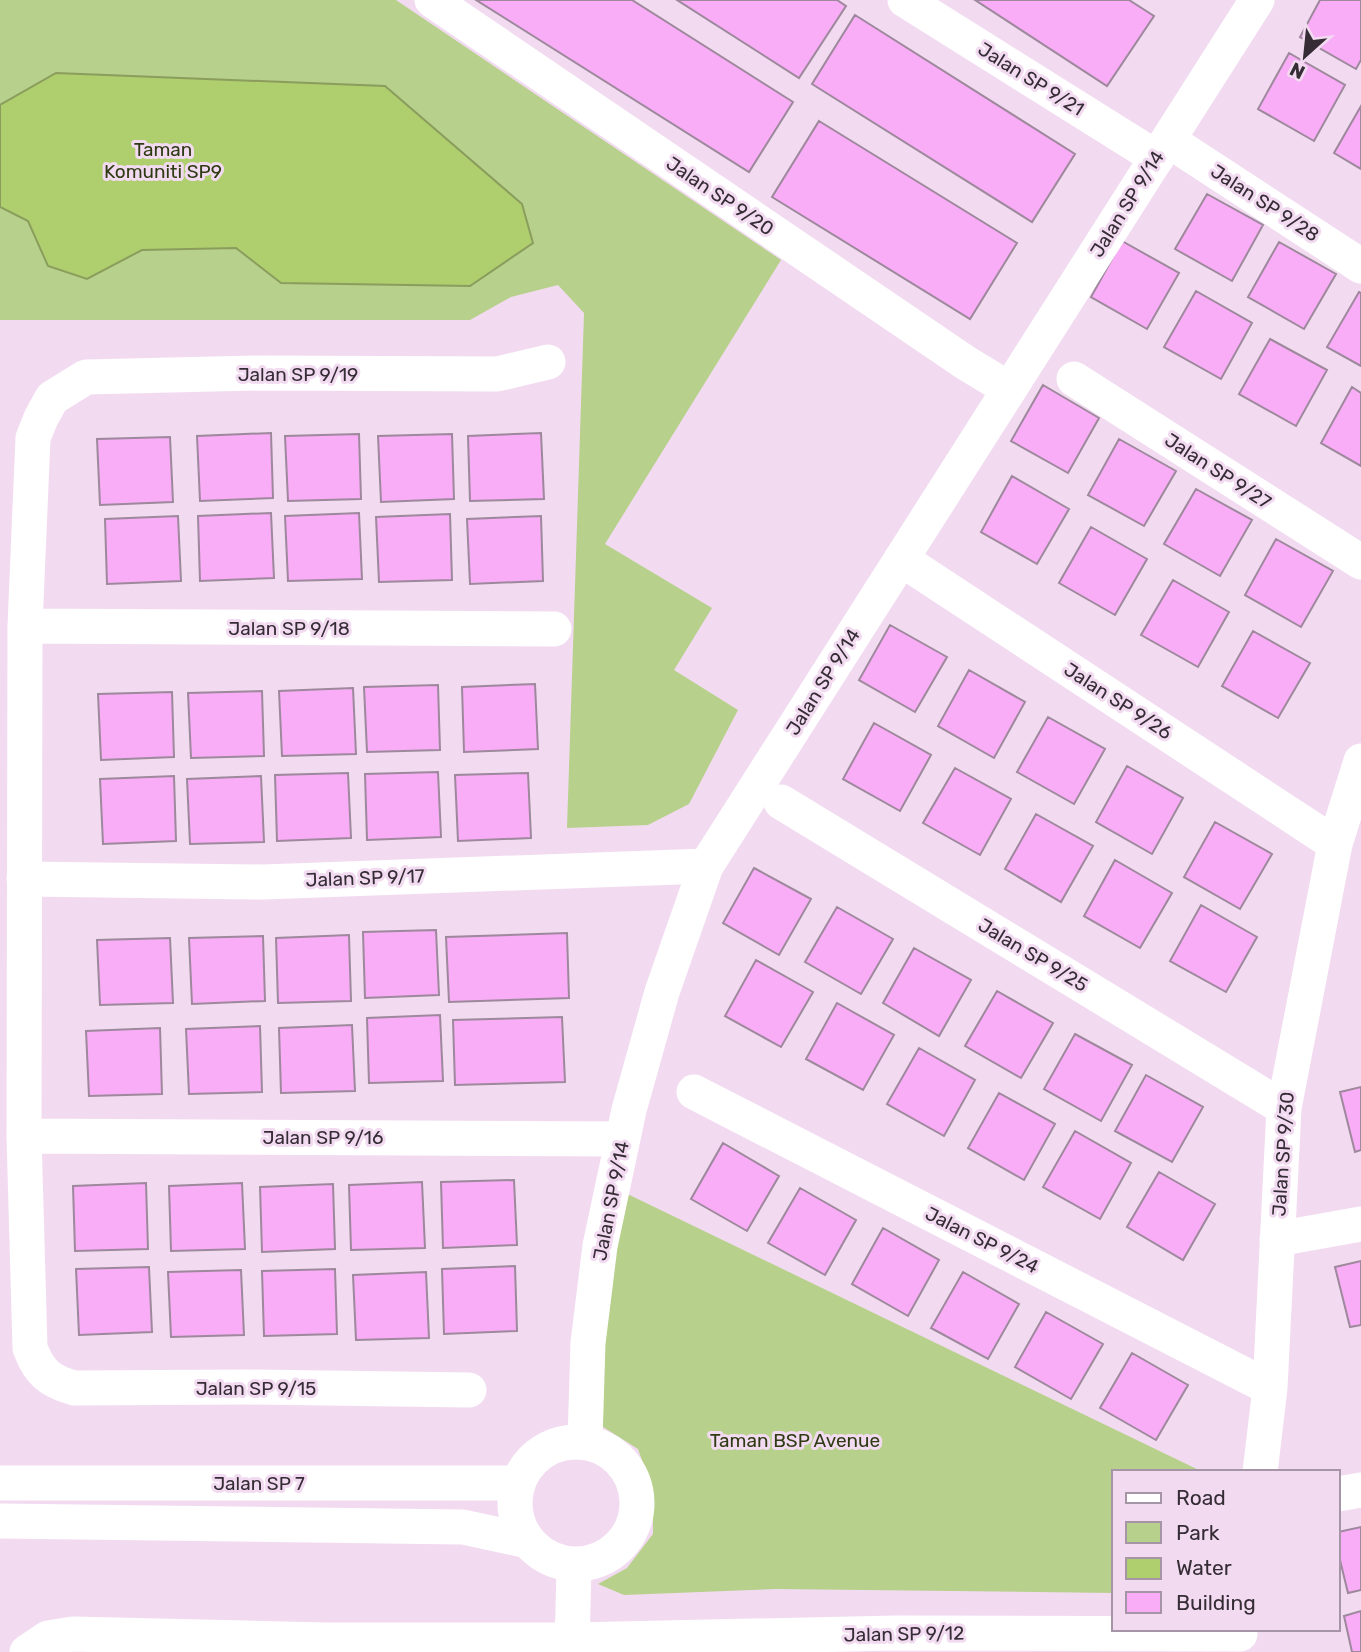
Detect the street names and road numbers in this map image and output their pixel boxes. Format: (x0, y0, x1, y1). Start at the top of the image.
street label: Jalan SP 9/21 (974, 37, 1088, 121)
street label: Jalan SP 9/14 (1085, 146, 1169, 262)
street label: Jalan SP 9/20 (662, 152, 778, 240)
street label: Jalan SP 9/28 (1207, 159, 1323, 247)
street label: Jalan SP 9/19 (238, 363, 358, 386)
street label: Jalan SP 9/27 (1161, 428, 1276, 514)
street label: Jalan SP 9/18 (228, 617, 350, 640)
street label: Jalan SP 9/14 (781, 624, 865, 740)
street label: Jalan SP 9/26 (1060, 658, 1176, 744)
street label: Jalan SP 9/17 (305, 864, 425, 892)
street label: Jalan SP 9/25 (974, 913, 1092, 997)
street label: Jalan SP 9/30 (1267, 1091, 1299, 1217)
street label: Jalan SP 9/16 (263, 1126, 383, 1149)
street label: Jalan SP 9/14 (588, 1139, 634, 1263)
street label: Jalan SP 9/24 (922, 1202, 1043, 1278)
street label: Jalan SP 9/15 (196, 1377, 316, 1400)
street label: Jalan SP 7 (213, 1472, 305, 1495)
street label: Jalan SP 9/12 (844, 1621, 964, 1647)

